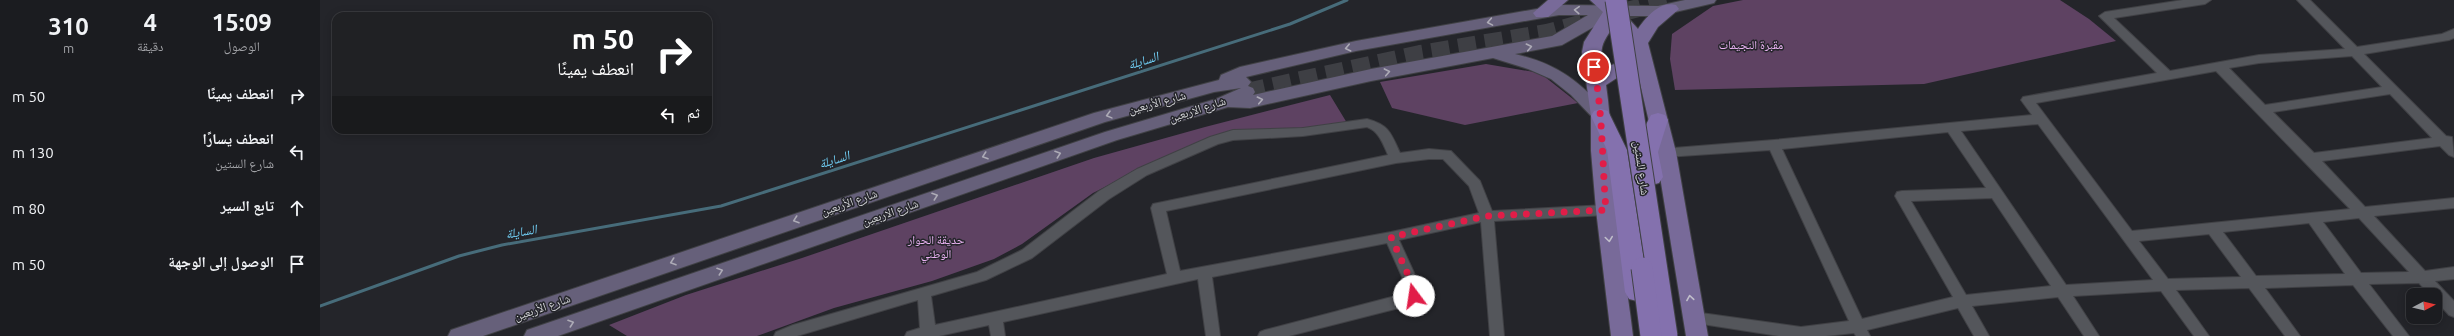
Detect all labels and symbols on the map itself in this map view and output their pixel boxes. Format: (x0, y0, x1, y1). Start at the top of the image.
one-way arrow (1574, 5, 1580, 14)
one-way arrow (1487, 18, 1493, 26)
park label: مقبرة النجيمات (1719, 38, 1783, 52)
one-way arrow (1345, 43, 1352, 52)
one-way arrow (1526, 43, 1532, 51)
water label: السايلة (1126, 48, 1162, 73)
pin (1577, 50, 1611, 84)
one-way arrow (1384, 69, 1391, 77)
street label: شارع الأربعين (1127, 88, 1188, 118)
street label: شارع الاربعين (1167, 94, 1228, 126)
one-way arrow (1257, 96, 1264, 104)
one-way arrow (1106, 110, 1113, 119)
street label: شارع الستين (1630, 140, 1652, 196)
water label: السايلة (817, 147, 853, 172)
one-way arrow (1055, 150, 1062, 158)
one-way arrow (982, 151, 989, 160)
street label: شارع الأربعين (819, 186, 880, 220)
one-way arrow (932, 192, 939, 201)
street label: شارع الاربعين (860, 196, 921, 230)
one-way arrow (793, 215, 800, 224)
water label: السايلة (504, 221, 540, 242)
park label: حديقة الحوار الوطني (907, 233, 965, 264)
one-way arrow (1604, 235, 1613, 242)
one-way arrow (670, 257, 677, 266)
one-way arrow (716, 268, 723, 276)
position arrow (1393, 275, 1435, 317)
north arrow (2406, 288, 2442, 324)
street label: شارع الأربعين (512, 291, 573, 325)
one-way arrow (1686, 294, 1695, 301)
one-way arrow (567, 320, 574, 328)

